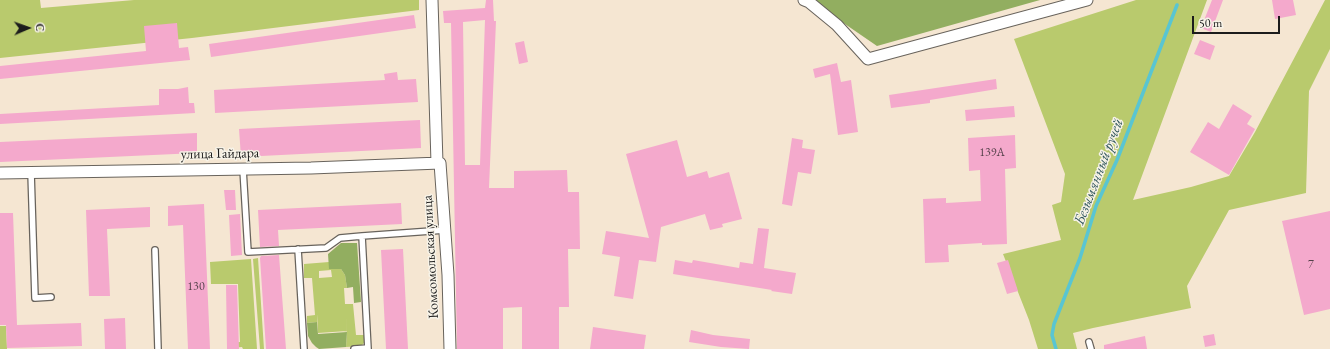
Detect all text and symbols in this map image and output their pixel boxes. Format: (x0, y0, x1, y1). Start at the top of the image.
north arrow (8, 8, 48, 48)
scale bar (1194, 8, 1282, 34)
text: 50 m (1199, 15, 1222, 31)
text: С (33, 23, 47, 32)
water label: Безымянный ручей (1070, 116, 1128, 228)
street label: улица Гайдара (181, 145, 259, 163)
house number: 139А (979, 146, 1005, 160)
street label: Комсомольская улица (419, 195, 443, 319)
house number: 7 (1308, 258, 1314, 272)
house number: 130 (187, 280, 205, 294)

